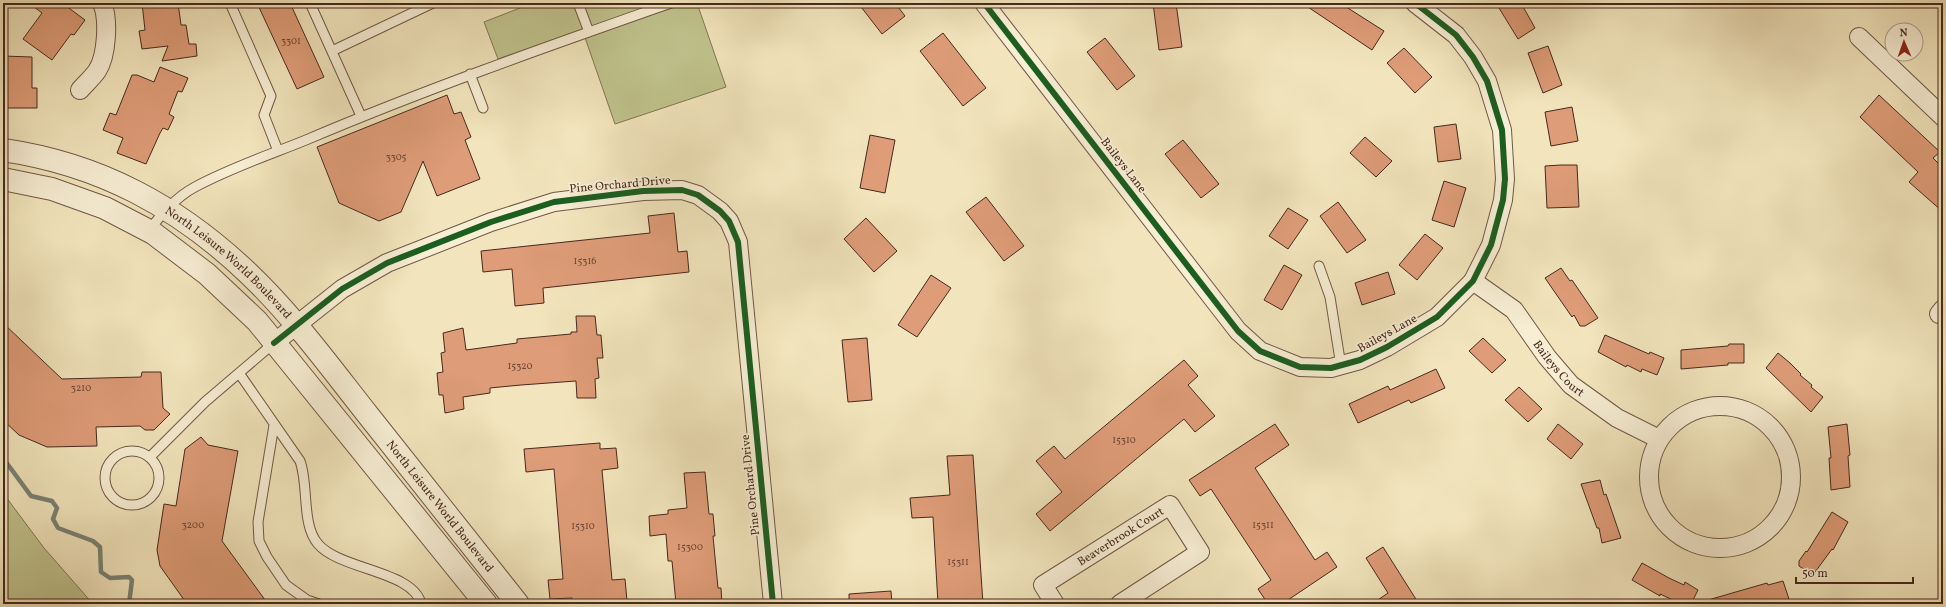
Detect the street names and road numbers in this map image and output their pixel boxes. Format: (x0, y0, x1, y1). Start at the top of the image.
street label: Baileys Lane (1097, 135, 1150, 197)
street label: Pine Orchard Drive (569, 173, 672, 197)
street label: North Leisure World Boulevard (161, 203, 295, 323)
street label: Baileys Lane (1355, 311, 1420, 357)
street label: Baileys Court (1529, 337, 1587, 401)
street label: Pine Orchard Drive (738, 433, 764, 536)
street label: North Leisure World Boulevard (382, 437, 497, 576)
street label: Beaverbrook Court (1075, 504, 1167, 570)

